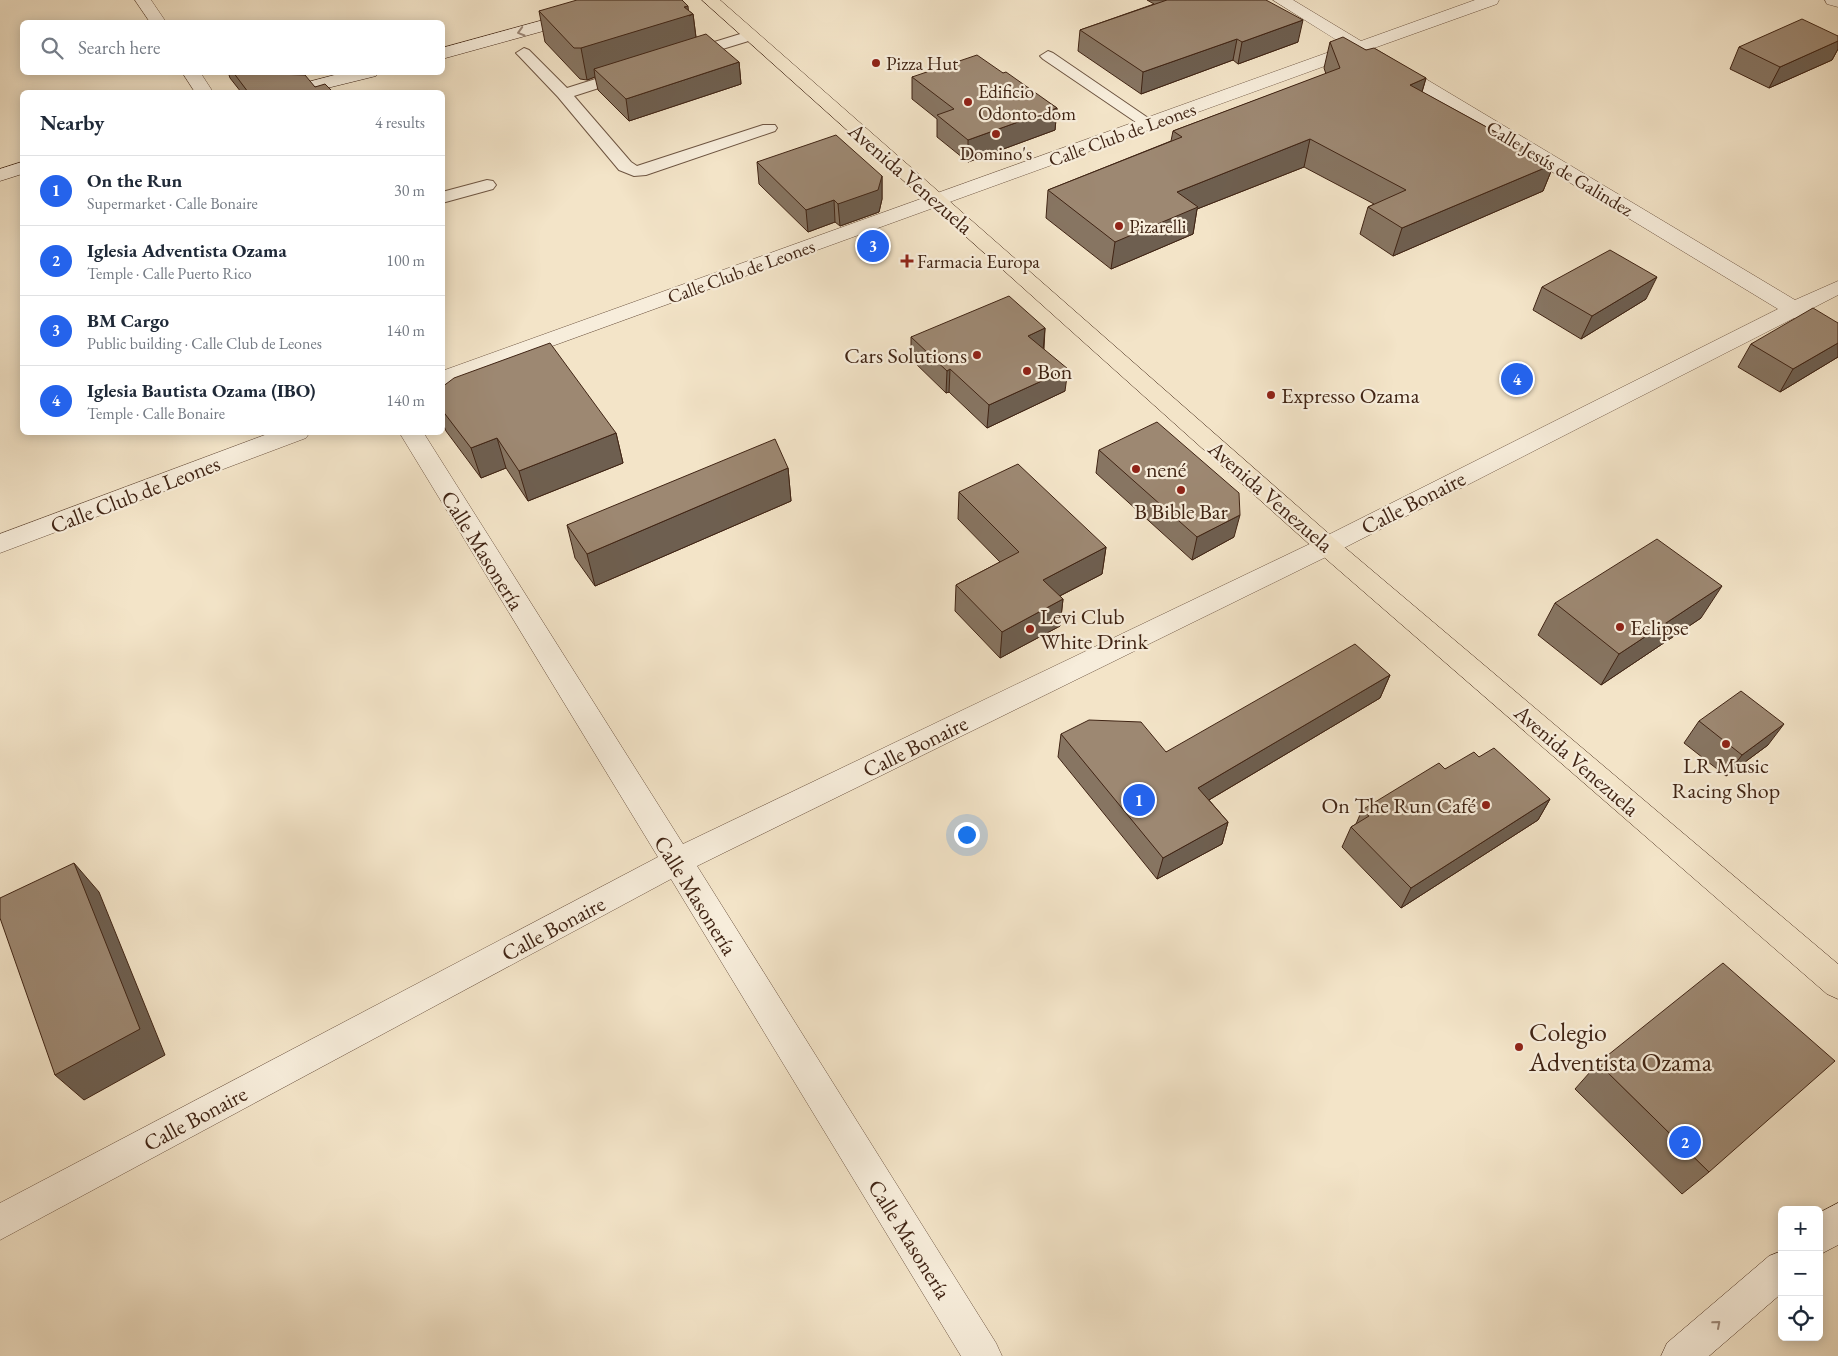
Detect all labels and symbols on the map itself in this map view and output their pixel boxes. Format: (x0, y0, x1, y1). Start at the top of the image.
one-way arrow (517, 26, 526, 36)
place label: Pizza Hut (886, 51, 958, 76)
marker: Pizza Hut (870, 57, 882, 69)
place label: Edificio Odonto-dom (978, 79, 1076, 126)
marker: Edificio Odonto-dom (962, 96, 974, 108)
street label: Calle Club de Leones (1045, 96, 1199, 173)
street label: Avenida Venezuela (841, 115, 979, 241)
street label: Calle Jesús de Galindez (1482, 115, 1638, 223)
marker: Domino's (990, 128, 1002, 140)
place label: Domino's (960, 141, 1032, 166)
place label: Pizarelli (1129, 214, 1187, 239)
marker: Pizarelli (1113, 220, 1125, 232)
pin: 3 (857, 227, 889, 265)
street label: Calle Club de Leones (664, 233, 818, 310)
place label: Farmacia Europa (917, 249, 1040, 274)
marker: Farmacia Europa (901, 255, 913, 267)
place label: Cars Solutions (844, 341, 967, 370)
marker: Cars Solutions (971, 349, 983, 361)
place label: Bon (1037, 357, 1073, 386)
pin: 4 (1501, 360, 1533, 398)
marker: Bon (1021, 365, 1033, 377)
place label: Expresso Ozama (1281, 381, 1420, 410)
marker: Expresso Ozama (1265, 389, 1277, 401)
street label: Avenida Venezuela (1201, 433, 1339, 559)
street label: Calle Club de Leones (46, 449, 224, 540)
place label: nené (1146, 455, 1187, 484)
marker: nené (1130, 463, 1142, 475)
street label: Calle Bonaire (1356, 464, 1471, 541)
marker: B Bible Bar (1175, 484, 1187, 496)
street label: Calle Masonería (434, 485, 531, 616)
place label: B Bible Bar (1134, 497, 1229, 526)
place label: Levi Club White Drink (1040, 602, 1149, 656)
place label: Eclipse (1630, 613, 1689, 642)
marker: Eclipse (1614, 621, 1626, 633)
marker: Levi Club White Drink (1024, 623, 1036, 635)
street label: Avenida Venezuela (1507, 697, 1645, 823)
street label: Calle Bonaire (858, 708, 973, 784)
marker: LR Music Racing Shop (1720, 738, 1732, 750)
place label: LR Music Racing Shop (1672, 751, 1780, 805)
pin: 1 (1123, 781, 1155, 819)
place label: On The Run Café (1321, 791, 1476, 820)
marker: On The Run Café (1480, 799, 1492, 811)
your location (954, 822, 980, 848)
street label: Calle Masonería (647, 830, 744, 961)
street label: Calle Bonaire (496, 889, 610, 968)
place label: Colegio Adventista Ozama (1528, 1015, 1713, 1079)
marker: Colegio Adventista Ozama (1513, 1041, 1525, 1053)
street label: Calle Bonaire (138, 1079, 252, 1158)
pin: 2 (1669, 1123, 1701, 1161)
street label: Calle Masonería (861, 1174, 958, 1305)
one-way arrow (1711, 1322, 1720, 1330)

